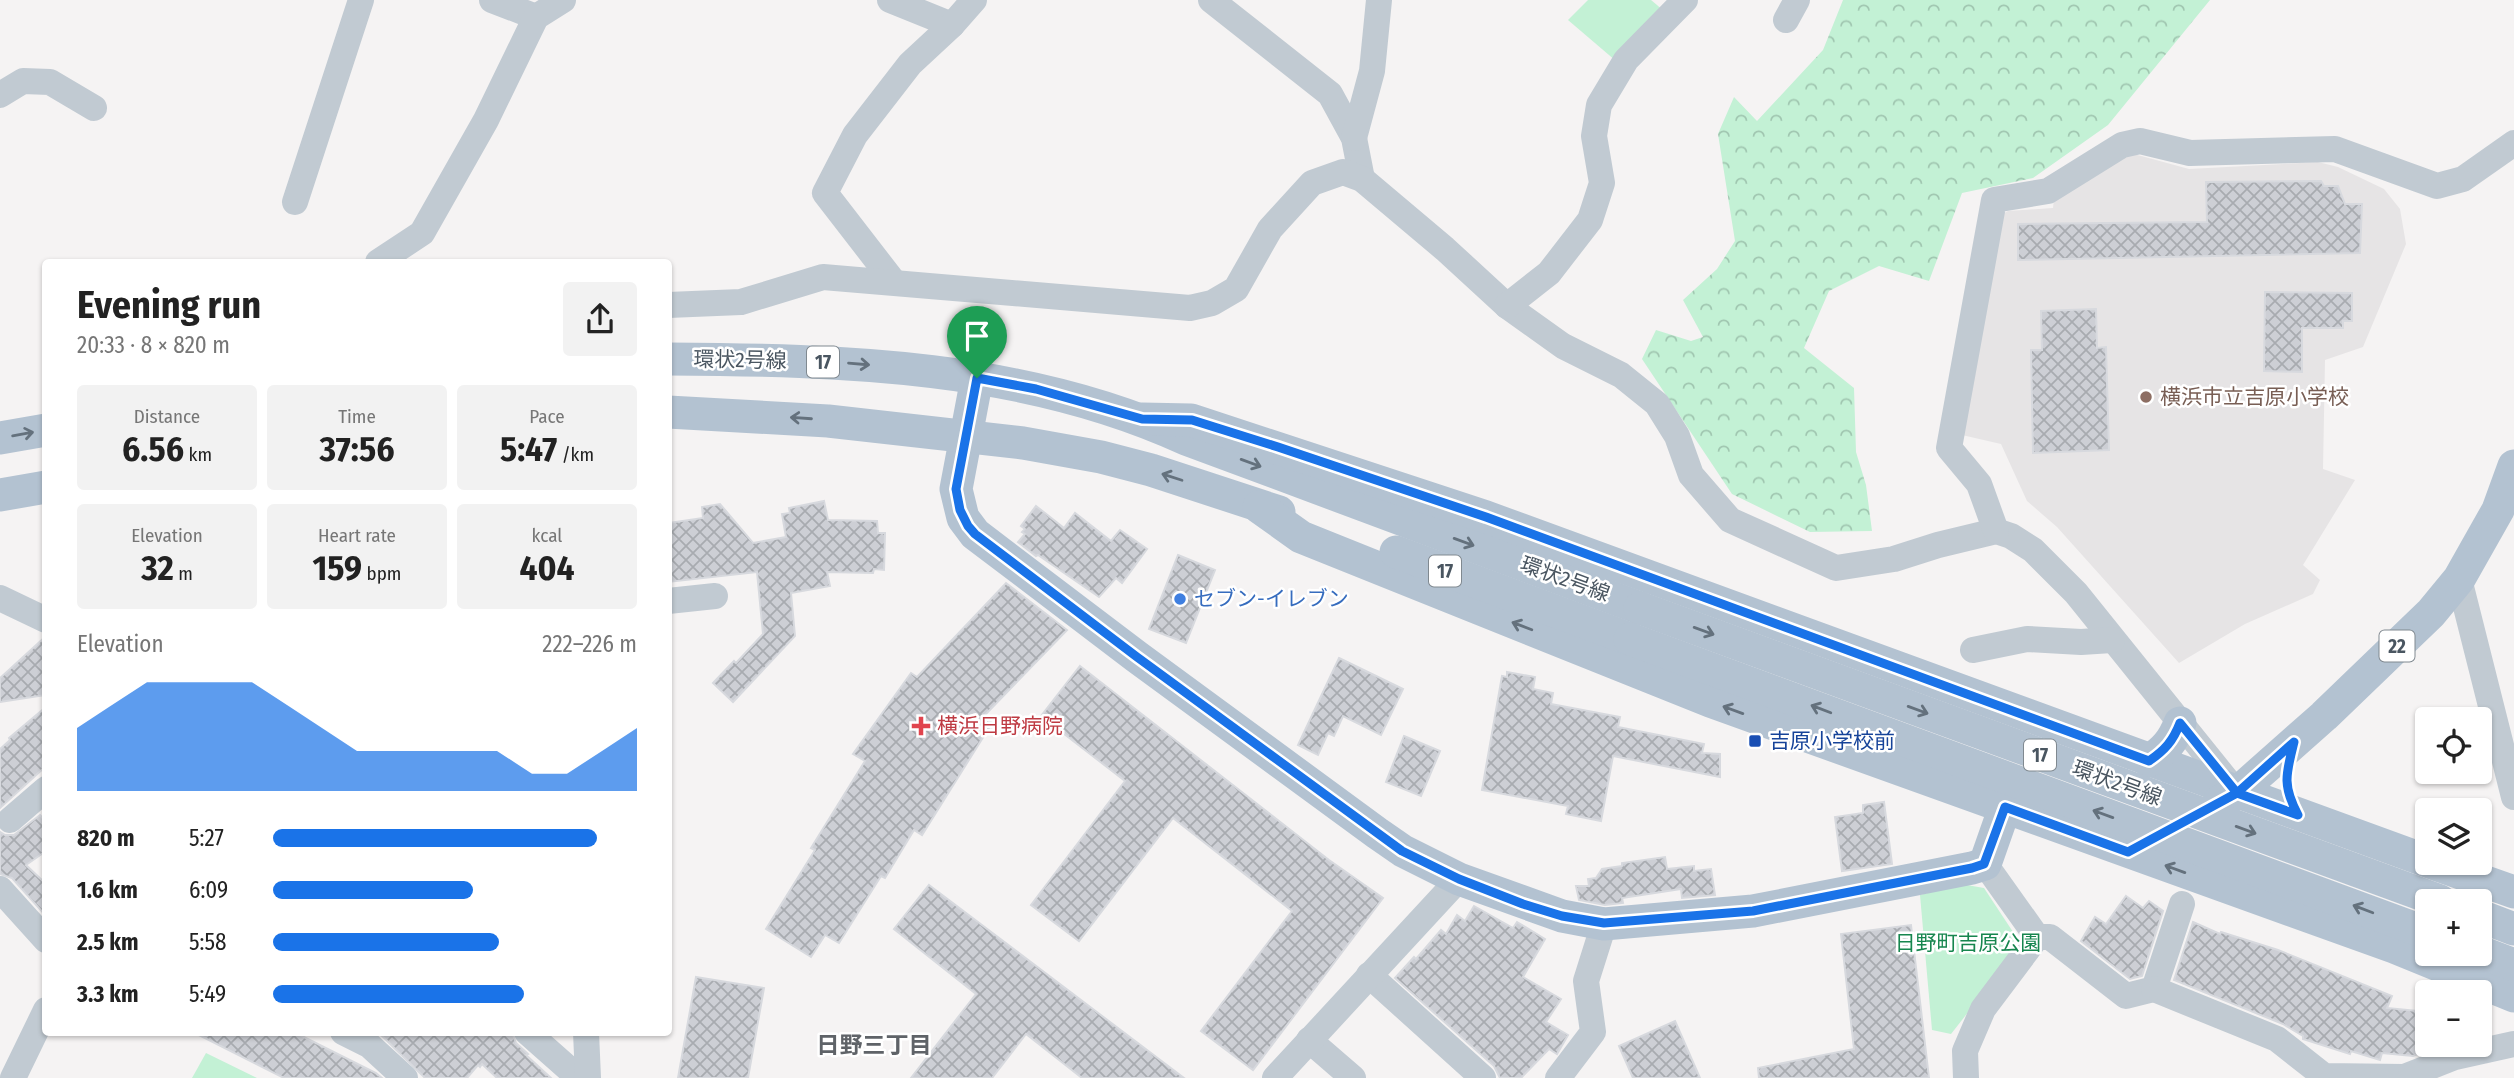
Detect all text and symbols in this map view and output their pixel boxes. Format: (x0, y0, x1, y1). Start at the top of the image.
text: Evening run (77, 282, 261, 328)
button: share (563, 282, 637, 356)
pin (947, 306, 1007, 378)
icon: arrive (958, 317, 996, 355)
text: 20:33 · 8 × 820 m (77, 331, 230, 359)
street label: 環状2号線 (693, 346, 787, 374)
road number: 17 (807, 346, 839, 378)
one-way arrow (847, 358, 870, 371)
place label: 横浜市立吉原小学校 (2160, 384, 2349, 410)
marker: 横浜市立吉原小学校 (2138, 389, 2154, 405)
text: Distance (134, 405, 200, 428)
text: Time (338, 405, 376, 428)
text: Pace (529, 405, 565, 428)
one-way arrow (790, 412, 813, 425)
one-way arrow (11, 426, 34, 440)
text: 6.56 (122, 428, 184, 470)
text: 37:56 (319, 428, 395, 470)
text: 5:47 (500, 428, 557, 470)
text: km (184, 443, 212, 466)
text: /km (557, 443, 594, 466)
one-way arrow (1239, 458, 1261, 470)
one-way arrow (1161, 470, 1183, 482)
text: Elevation (131, 524, 203, 547)
text: Heart rate (318, 524, 396, 547)
text: kcal (532, 524, 562, 547)
one-way arrow (1452, 537, 1474, 549)
text: 32 (141, 547, 174, 589)
text: 159 (313, 547, 362, 589)
text: 404 (519, 547, 575, 589)
street label: 環状2号線 (1517, 551, 1613, 607)
road number: 17 (1429, 556, 1461, 586)
text: m (174, 562, 193, 585)
text: bpm (362, 562, 401, 585)
place label: セブン-イレブン (1194, 586, 1349, 612)
marker: セブン-イレブン (1172, 591, 1188, 607)
one-way arrow (1511, 619, 1533, 632)
one-way arrow (1693, 626, 1715, 638)
text: Elevation (77, 630, 164, 658)
text: 222–226 m (542, 630, 637, 658)
road number: 22 (2380, 631, 2414, 662)
one-way arrow (1811, 702, 1833, 715)
one-way arrow (1723, 703, 1745, 715)
one-way arrow (1906, 705, 1928, 717)
map controls (2415, 707, 2492, 1057)
button: locate (2415, 707, 2492, 784)
place label: 横浜日野病院 (937, 713, 1063, 739)
marker: 横浜日野病院 (911, 716, 931, 736)
place label: 吉原小学校前 (1769, 728, 1895, 754)
marker: 吉原小学校前 (1747, 733, 1763, 749)
road number: 17 (2024, 740, 2056, 770)
street label: 環状2号線 (2069, 755, 2165, 811)
button: layers (2415, 798, 2492, 875)
one-way arrow (2093, 807, 2115, 820)
text: 820 m (77, 824, 135, 852)
text: 5:27 (189, 824, 224, 852)
one-way arrow (2235, 825, 2257, 837)
one-way arrow (2165, 861, 2186, 874)
text: 1.6 km (77, 876, 138, 904)
text: 6:09 (189, 876, 228, 904)
button: + (2415, 889, 2492, 966)
one-way arrow (2353, 901, 2375, 914)
text: 2.5 km (77, 928, 138, 956)
text: 5:58 (189, 928, 227, 956)
park label: 日野町吉原公園 (1895, 930, 2042, 956)
text: 3.3 km (77, 980, 138, 1008)
text: 5:49 (189, 980, 226, 1008)
button: − (2415, 980, 2492, 1057)
district label: 日野三丁目 (817, 1031, 932, 1059)

